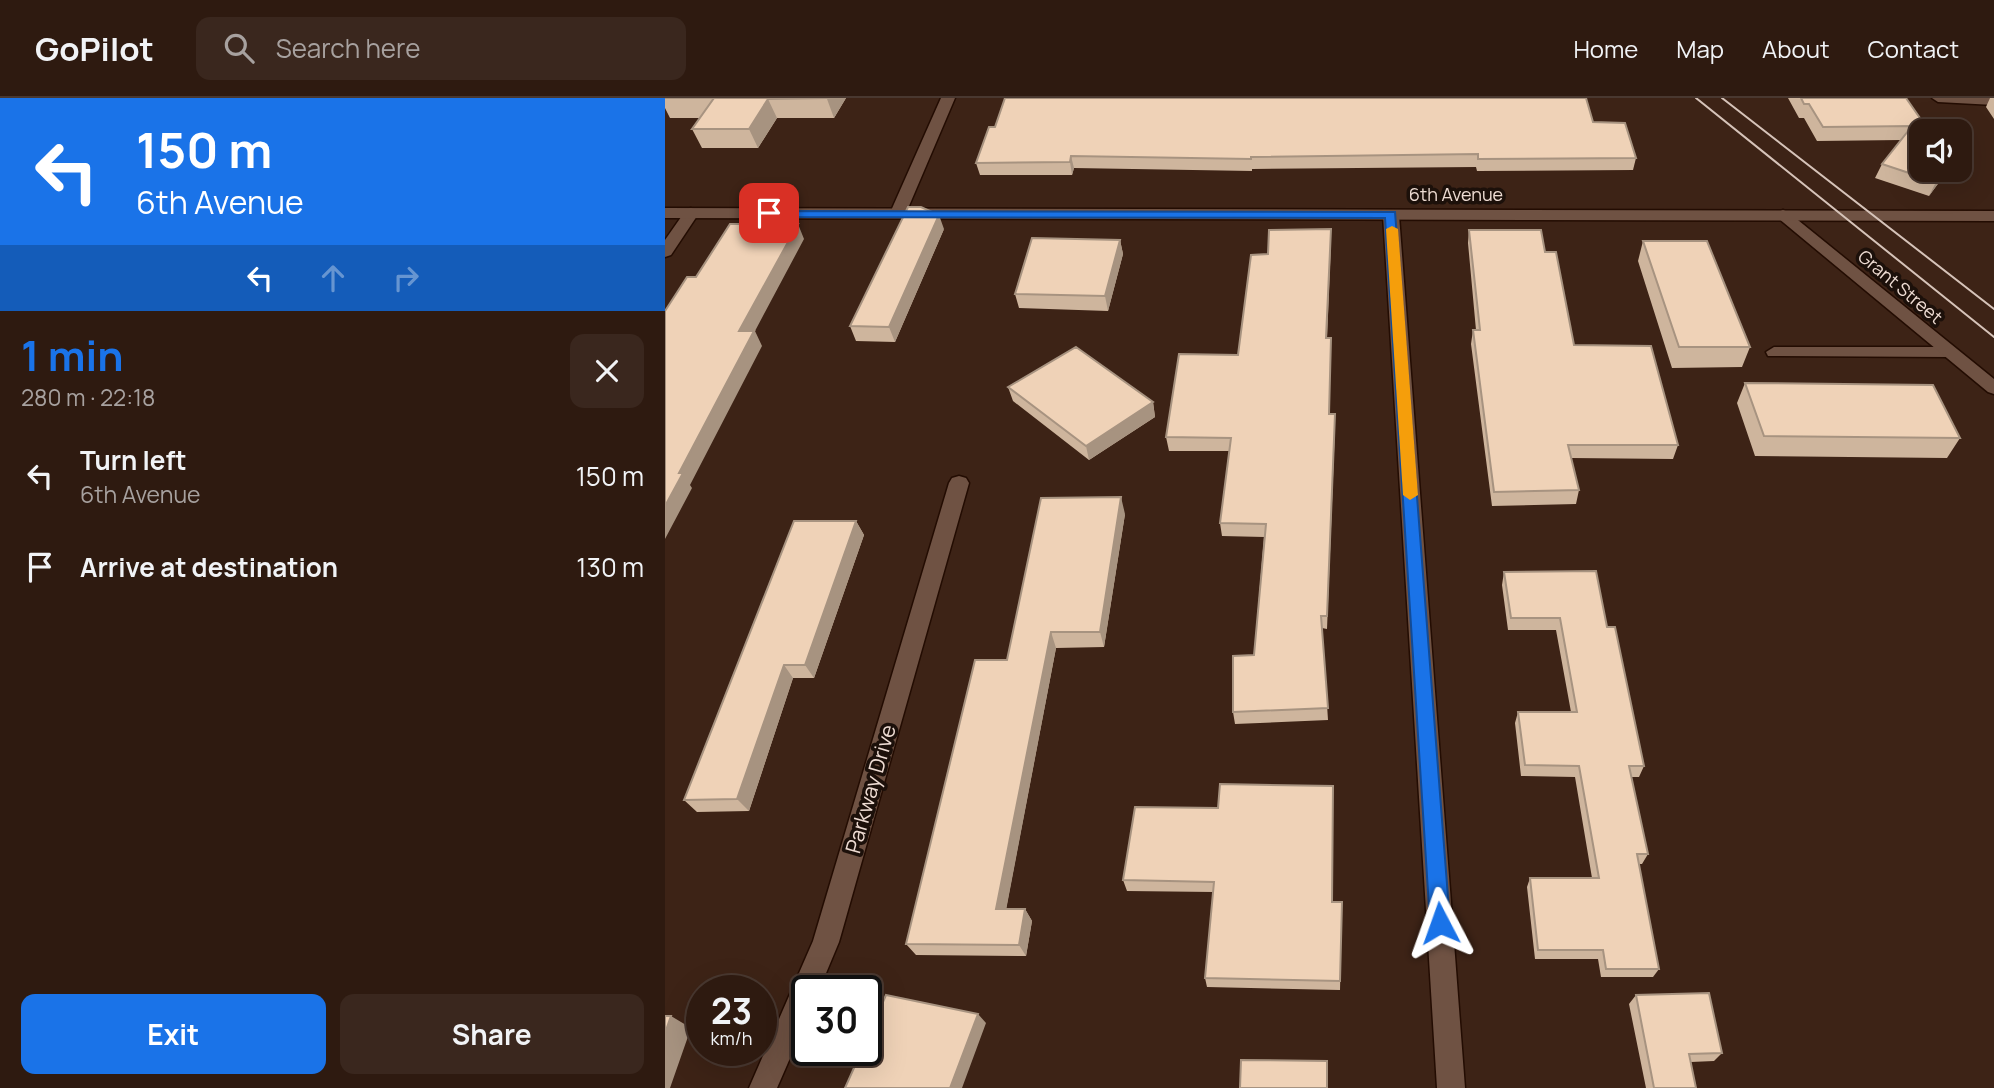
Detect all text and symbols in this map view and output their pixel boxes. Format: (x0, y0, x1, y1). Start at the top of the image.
search box (196, 17, 686, 80)
text: GoPilot (35, 26, 154, 71)
icon: search (220, 29, 258, 67)
text: Search here (276, 30, 420, 66)
text: Home (1573, 32, 1638, 65)
text: Map (1676, 32, 1724, 65)
text: About (1762, 32, 1830, 65)
text: Contact (1868, 32, 1959, 65)
text: 150 m (136, 116, 272, 183)
map controls (1909, 119, 1972, 182)
button: sound (1909, 119, 1972, 182)
icon: left (21, 126, 112, 217)
text: 6th Avenue (136, 180, 304, 224)
street label: 6th Avenue (1409, 182, 1503, 206)
pin (739, 183, 799, 243)
icon: arrive (750, 194, 788, 232)
street label: Grant Street (1853, 244, 1948, 329)
icon: left (241, 259, 279, 297)
icon: ahead (314, 259, 352, 297)
icon: right (387, 259, 425, 297)
text: 1 min (21, 326, 124, 384)
button: close (570, 334, 644, 408)
text: 280 m · 22:18 (21, 381, 155, 413)
text: Turn left (80, 442, 187, 478)
icon: left (21, 457, 59, 495)
text: 150 m (576, 458, 644, 494)
text: 6th Avenue (80, 478, 200, 510)
icon: arrive (21, 548, 59, 586)
text: Arrive at destination (80, 549, 338, 585)
text: 130 m (576, 549, 644, 585)
street label: Parkway Drive (838, 721, 902, 856)
position arrow (1403, 886, 1477, 960)
speed limit sign: 30 (791, 975, 882, 1066)
text: 23 (711, 987, 752, 1035)
button: Exit (21, 994, 326, 1074)
button: Share (340, 994, 644, 1074)
text: km/h (711, 1026, 752, 1050)

